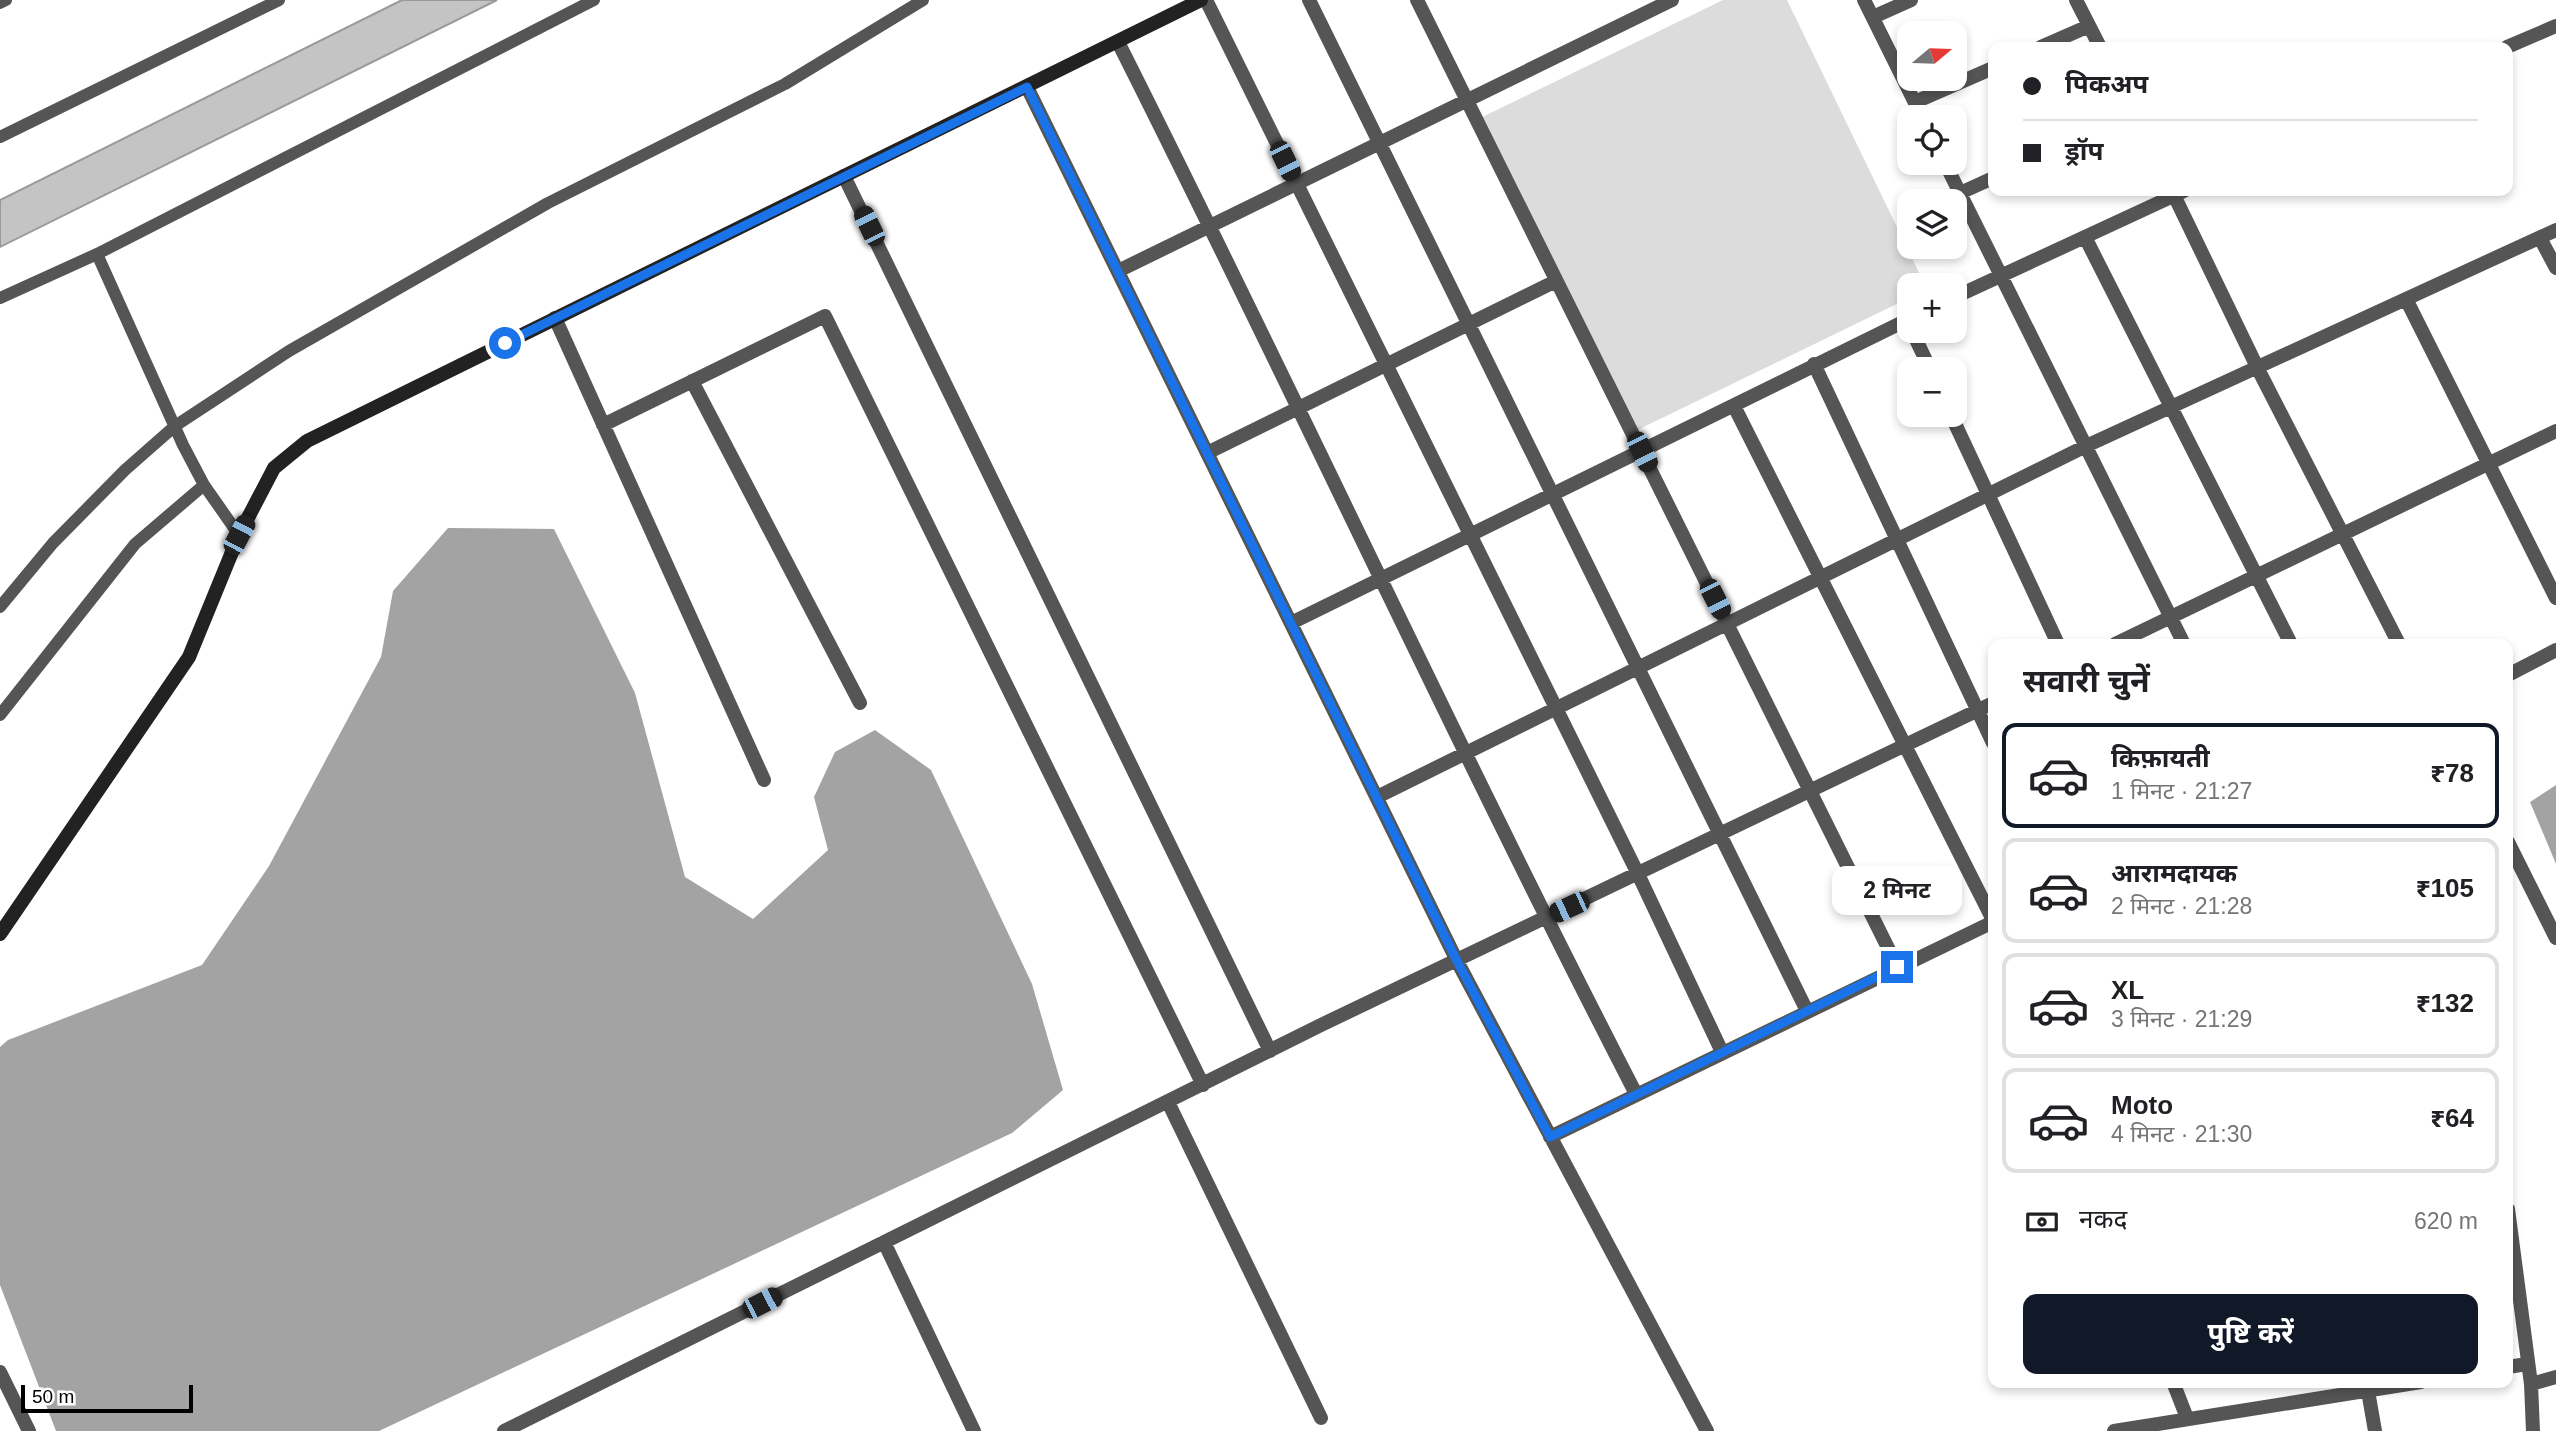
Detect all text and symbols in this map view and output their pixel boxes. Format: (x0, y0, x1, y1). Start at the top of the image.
north arrow (1897, 21, 1967, 91)
map controls (1897, 21, 1967, 427)
text: पिकअप (2065, 69, 2148, 99)
button: locate (1897, 105, 1967, 175)
text: ड्रॉप (2065, 136, 2103, 166)
car (1267, 138, 1304, 184)
button: layers (1897, 189, 1967, 259)
car (851, 203, 888, 249)
button: + (1897, 273, 1967, 343)
route start (489, 327, 521, 359)
button: − (1897, 357, 1967, 427)
car (1624, 429, 1661, 475)
car (220, 512, 259, 558)
car (1697, 576, 1734, 622)
text: सवारी चुनें (2023, 663, 2150, 699)
text: किफ़ायती (2111, 743, 2210, 773)
icon: car (2027, 744, 2090, 807)
text: ₹78 (2430, 758, 2474, 788)
text: 1 मिनट · 21:27 (2111, 778, 2252, 804)
text: आरामदायक (2111, 858, 2237, 888)
icon: car (2027, 859, 2090, 922)
callout: 2 मिनट (1832, 866, 1962, 914)
text: ₹105 (2416, 873, 2474, 903)
text: 2 मिनट (1863, 877, 1931, 903)
car (1546, 889, 1593, 925)
text: 2 मिनट · 21:28 (2111, 893, 2252, 919)
route end (1881, 951, 1913, 983)
icon: car (2027, 974, 2090, 1037)
text: XL (2111, 975, 2144, 1005)
text: ₹132 (2416, 988, 2474, 1018)
text: 3 मिनट · 21:29 (2111, 1006, 2252, 1032)
icon: car (2027, 1089, 2090, 1152)
text: Moto (2111, 1090, 2173, 1120)
text: ₹64 (2430, 1103, 2474, 1133)
text: 4 मिनट · 21:30 (2111, 1121, 2252, 1147)
icon: cash (2023, 1203, 2061, 1241)
text: नकद (2079, 1204, 2127, 1234)
text: 620 m (2414, 1208, 2478, 1234)
car (739, 1284, 786, 1322)
button: पुष्टि करें (2023, 1294, 2478, 1374)
scale bar (21, 1382, 192, 1414)
text: 50 m (32, 1386, 74, 1407)

